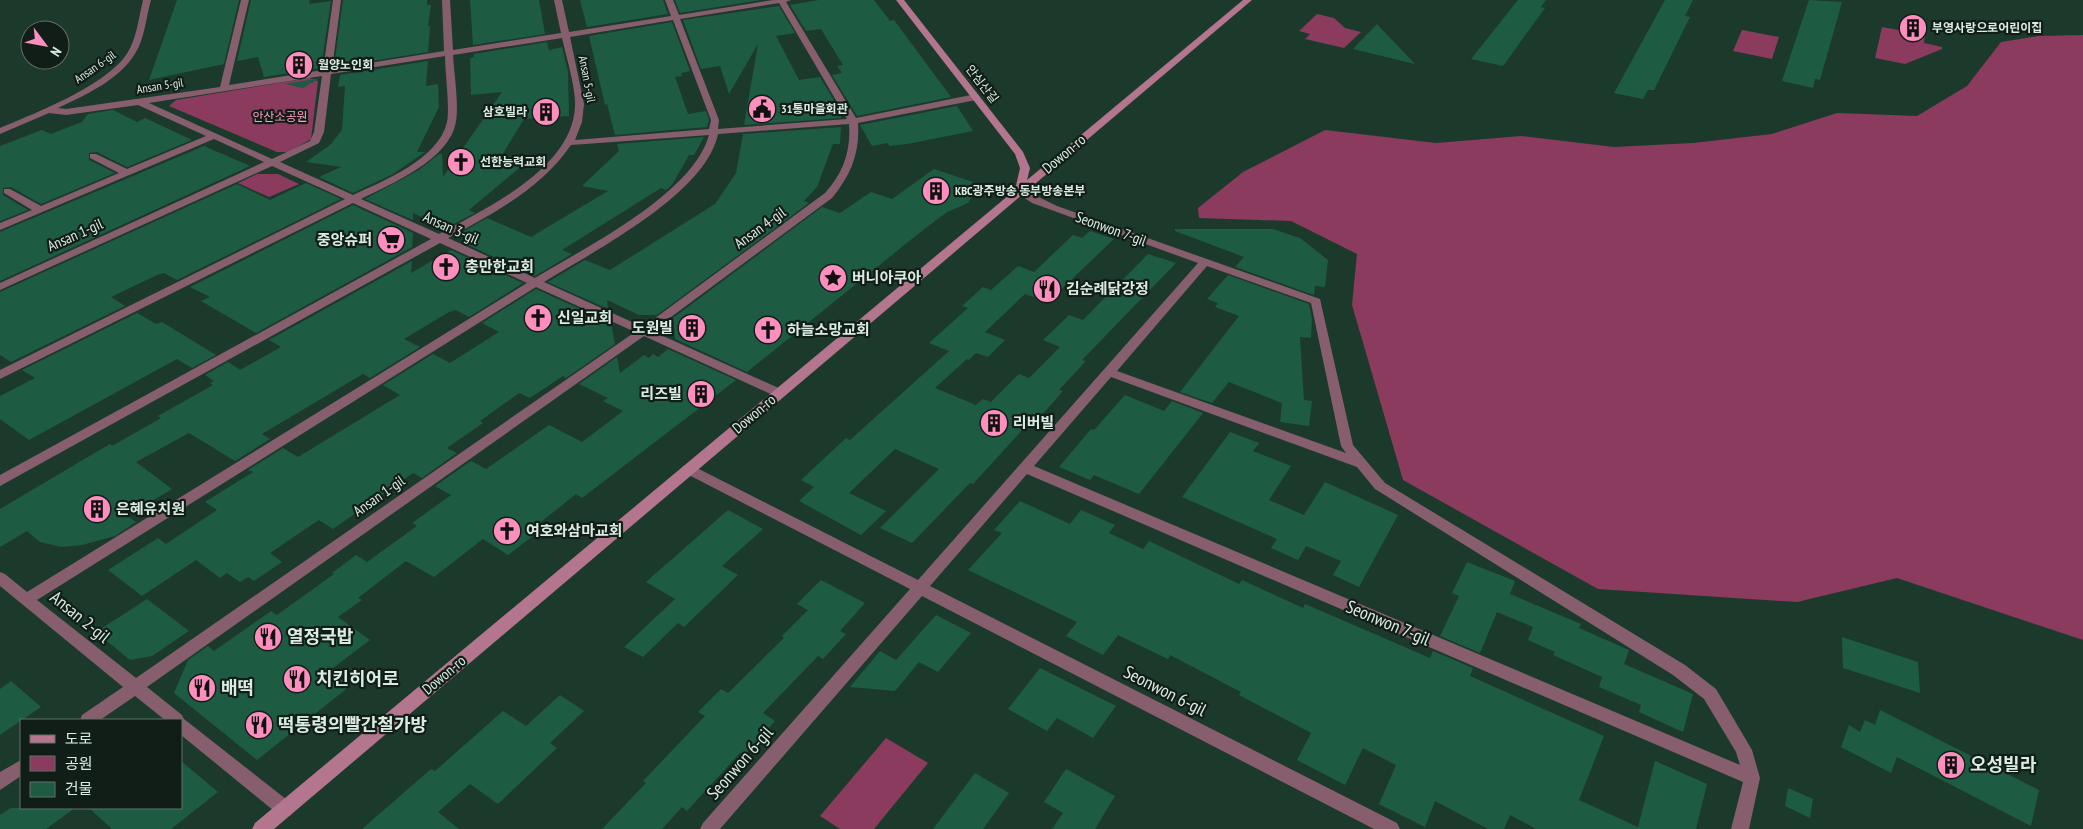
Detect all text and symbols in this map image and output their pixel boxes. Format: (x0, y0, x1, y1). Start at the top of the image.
building icon: 부영사랑으로어린이집 (1898, 13, 1928, 43)
north arrow (20, 20, 70, 70)
place label: 부영사랑으로어린이집 (1932, 20, 2042, 35)
text: N (46, 44, 66, 60)
street label: Ansan 6-gil (71, 47, 118, 86)
building icon: 월양노인회 (284, 50, 314, 80)
street label: Ansan 5-gil (576, 54, 599, 104)
place label: 월양노인회 (318, 57, 373, 72)
street label: 안심산길 (963, 62, 1002, 106)
street label: Ansan 5-gil (135, 74, 185, 97)
public building icon: 31통마을회관 (747, 94, 777, 124)
building icon: 삼호빌라 (531, 97, 561, 127)
place label: 31통마을회관 (781, 101, 848, 116)
place label: 삼호빌라 (483, 104, 527, 119)
park label: 안산소공원 (252, 109, 308, 124)
street label: Dowon-ro (1038, 130, 1089, 177)
church icon: 선한능력교회 (446, 147, 476, 177)
place label: 선한능력교회 (480, 154, 546, 169)
building icon: KBC광주방송 동부방송본부 (921, 176, 951, 206)
place label: KBC광주방송 동부방송본부 (955, 183, 1085, 198)
street label: Ansan 4-gil (730, 202, 790, 253)
street label: Ansan 3-gil (420, 207, 482, 248)
street label: Seonwon 7-gil (1073, 207, 1150, 250)
street label: Ansan 1-gil (44, 214, 106, 255)
supermarket icon: 중앙슈퍼 (376, 225, 406, 255)
place label: 중앙슈퍼 (317, 230, 372, 249)
church icon: 충만한교회 (431, 252, 461, 282)
place label: 충만한교회 (465, 257, 534, 276)
place icon: 버니아쿠아 (818, 263, 848, 293)
place label: 버니아쿠아 (852, 268, 921, 287)
restaurant icon: 김순례닭강정 (1032, 274, 1062, 304)
place label: 김순례닭강정 (1066, 279, 1149, 298)
church icon: 신일교회 (523, 303, 553, 333)
place label: 신일교회 (557, 308, 612, 327)
building icon: 도원빌 (677, 313, 707, 343)
church icon: 하늘소망교회 (753, 315, 783, 345)
place label: 도원빌 (632, 318, 673, 337)
place label: 하늘소망교회 (787, 320, 870, 339)
building icon: 리즈빌 (686, 379, 716, 409)
place label: 리즈빌 (641, 384, 682, 403)
street label: Dowon-ro (728, 390, 779, 437)
building icon: 리버빌 (979, 408, 1009, 438)
place label: 리버빌 (1013, 413, 1054, 432)
street label: Ansan 1-gil (349, 471, 409, 520)
building icon: 은혜유치원 (82, 494, 112, 524)
place label: 은혜유치원 (116, 499, 185, 518)
church icon: 여호와삼마교회 (492, 516, 522, 546)
place label: 여호와삼마교회 (526, 521, 623, 540)
street label: Ansan 2-gil (46, 585, 116, 648)
street label: Seonwon 7-gil (1343, 595, 1434, 651)
restaurant icon: 열정국밥 (253, 622, 283, 652)
place label: 열정국밥 (287, 625, 354, 648)
street label: Dowon-ro (418, 651, 469, 698)
street label: Seonwon 6-gil (1120, 660, 1211, 722)
restaurant icon: 치킨히어로 (282, 664, 312, 694)
place label: 치킨히어로 (316, 667, 399, 690)
restaurant icon: 배떡 (187, 673, 217, 703)
place label: 배떡 (221, 676, 254, 699)
restaurant icon: 떡통령의빨간철가방 (244, 710, 274, 740)
place label: 떡통령의빨간철가방 (278, 713, 427, 736)
legend (20, 719, 182, 809)
street label: Seonwon 6-gil (701, 721, 778, 804)
text: 도로 (65, 729, 93, 748)
building icon: 오성빌라 (1936, 750, 1966, 780)
place label: 오성빌라 (1970, 753, 2037, 776)
text: 공원 (65, 754, 93, 773)
text: 건물 (65, 779, 93, 798)

